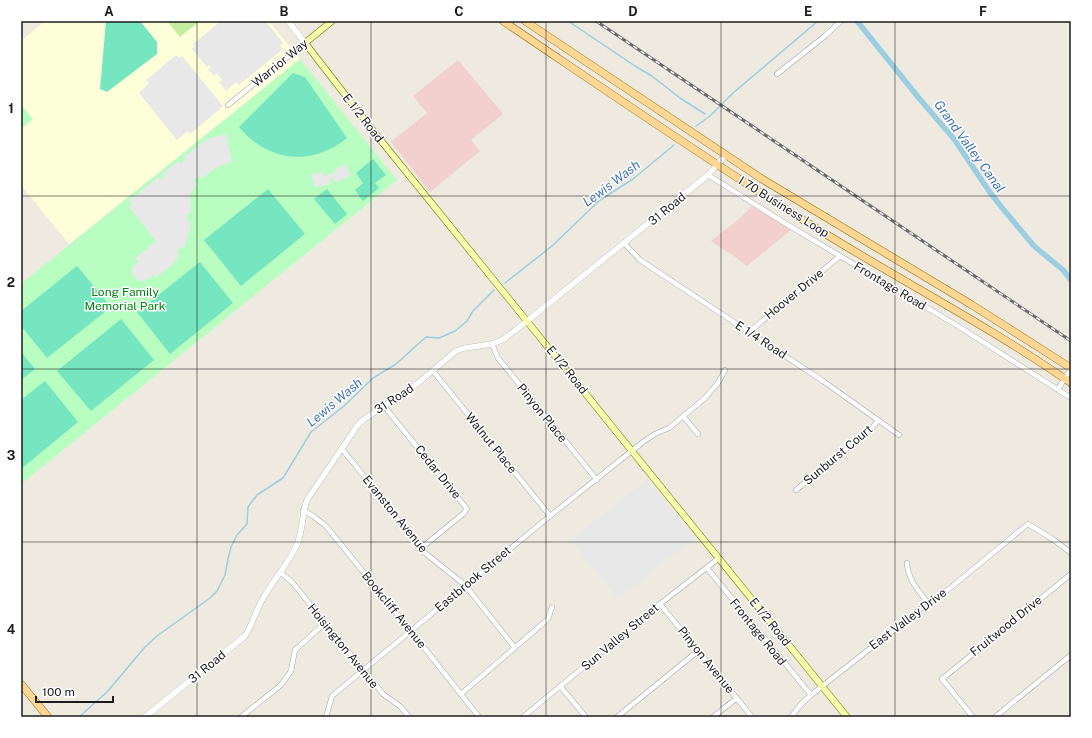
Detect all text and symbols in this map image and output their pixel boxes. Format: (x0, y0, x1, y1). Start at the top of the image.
text: A (104, 4, 114, 19)
text: B (280, 4, 289, 19)
text: C (454, 4, 464, 19)
text: D (628, 4, 638, 19)
text: E (804, 4, 812, 19)
text: F (979, 4, 987, 19)
street label: Warrior Way (249, 36, 311, 90)
street label: E 1/2 Road (340, 91, 386, 145)
water label: Grand Valley Canal (931, 97, 1008, 195)
text: 1 (8, 101, 14, 116)
water label: Lewis Wash (580, 157, 643, 210)
street label: I 70 Business Loop (736, 174, 832, 240)
street label: 31 Road (646, 190, 688, 228)
street label: Frontage Road (851, 259, 929, 313)
street label: Hoover Drive (762, 266, 826, 322)
text: 2 (7, 275, 15, 290)
park label: Long Family Memorial Park (85, 285, 166, 313)
street label: E 1/4 Road (733, 318, 789, 362)
street label: E 1/2 Road (543, 343, 591, 397)
water label: Lewis Wash (304, 375, 365, 430)
street label: 31 Road (372, 381, 416, 417)
street label: Pinyon Place (514, 381, 570, 445)
street label: Walnut Place (462, 410, 520, 476)
street label: Sunburst Court (801, 422, 876, 488)
street label: Cedar Drive (412, 442, 464, 502)
text: 3 (7, 448, 16, 463)
street label: Evanston Avenue (360, 473, 430, 555)
street label: Eastbrook Street (432, 543, 514, 615)
street label: Bookcliff Avenue (359, 569, 429, 651)
street label: East Valley Drive (867, 585, 949, 653)
street label: Fruitwood Drive (967, 593, 1045, 659)
street label: E 1/2 Road (746, 595, 794, 649)
street label: Frontage Road (727, 596, 789, 668)
street label: Sun Valley Street (578, 600, 662, 673)
street label: Hoisington Avenue (305, 601, 382, 691)
text: 4 (7, 622, 16, 637)
street label: Pinyon Avenue (675, 624, 737, 696)
street label: 31 Road (186, 648, 228, 686)
scale bar (36, 678, 113, 704)
text: 100 m (42, 685, 75, 699)

